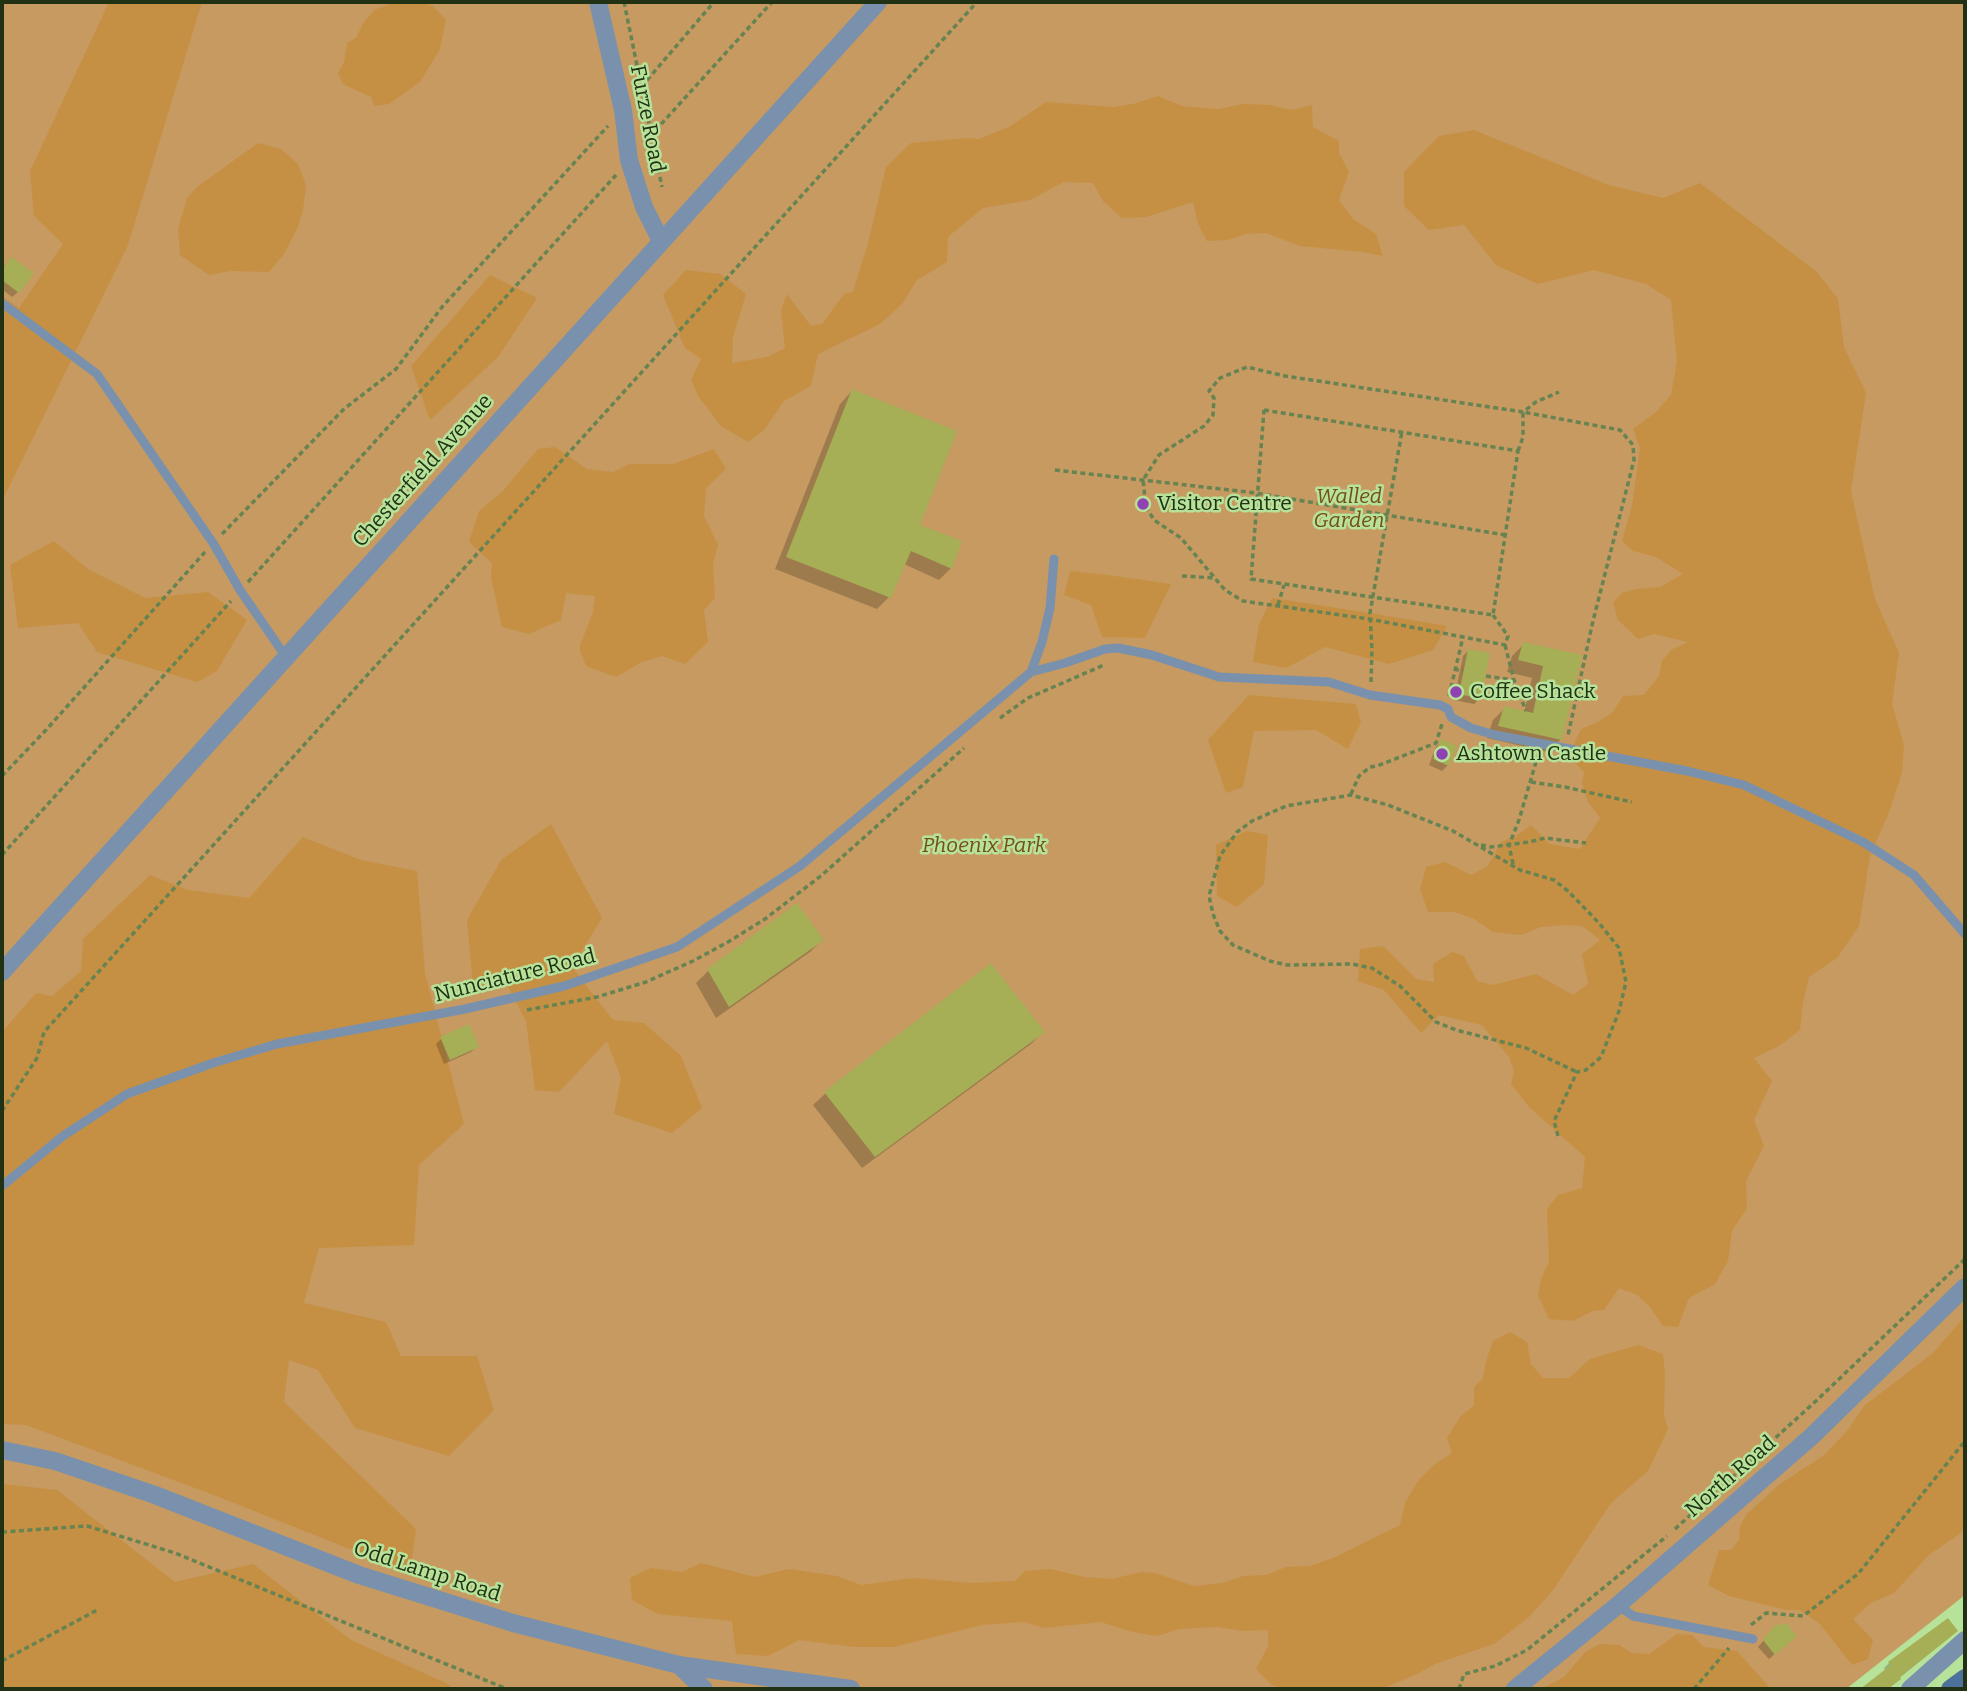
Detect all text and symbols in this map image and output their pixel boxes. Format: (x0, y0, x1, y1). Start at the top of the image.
street label: Furze Road (624, 63, 670, 175)
street label: Chesterfield Avenue (348, 389, 498, 553)
park label: Walled Garden (1313, 484, 1385, 534)
place label: Visitor Centre (1157, 491, 1292, 517)
marker: Visitor Centre (1135, 496, 1151, 512)
place label: Coffee Shack (1470, 679, 1596, 705)
marker: Coffee Shack (1448, 684, 1464, 700)
place label: Ashtown Castle (1456, 741, 1606, 767)
marker: Ashtown Castle (1434, 746, 1450, 762)
park label: Phoenix Park (922, 833, 1046, 859)
street label: Nunciature Road (432, 944, 598, 1008)
street label: North Road (1681, 1431, 1781, 1523)
street label: Odd Lamp Road (350, 1536, 504, 1608)

